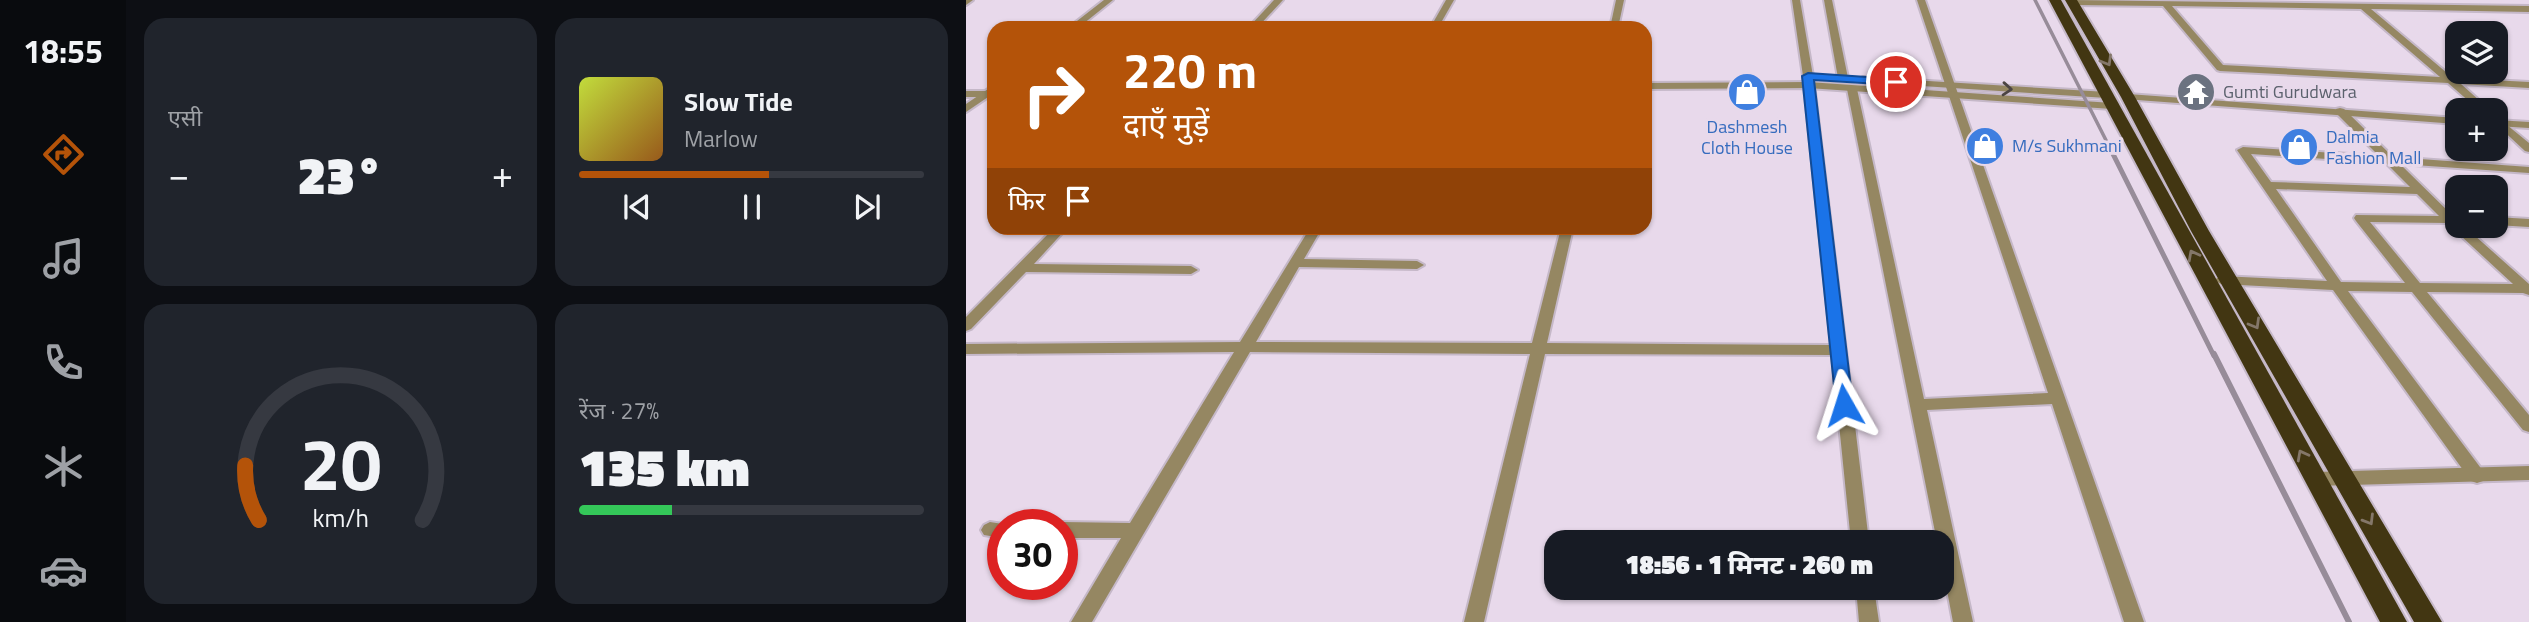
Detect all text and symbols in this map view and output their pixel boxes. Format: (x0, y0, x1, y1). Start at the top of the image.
map controls (2445, 21, 2508, 238)
button: layers (2445, 21, 2508, 84)
text: 18:55 (23, 27, 103, 75)
text: 220 m (1123, 32, 1257, 107)
icon: right (1008, 49, 1099, 140)
pin (1866, 52, 1926, 112)
one-way arrow (2099, 54, 2112, 66)
icon: arrive (1877, 63, 1915, 101)
shop icon: Dashmesh Cloth House (1726, 71, 1768, 113)
temple icon: Gumti Gurudwara (2175, 71, 2217, 113)
place label: Gumti Gurudwara (2223, 78, 2357, 105)
one-way arrow (2002, 81, 2013, 96)
text: Slow Tide (684, 82, 793, 121)
button: + (2445, 98, 2508, 161)
text: एसी (168, 100, 202, 135)
text: दाएँ मुड़ें (1123, 100, 1209, 148)
place label: Dashmesh Cloth House (1701, 113, 1793, 161)
text: Marlow (684, 121, 758, 156)
place label: Dalmia Fashion Mall (2326, 123, 2421, 171)
shop icon: M/s Sukhmani (1964, 125, 2006, 167)
shop icon: Dalmia Fashion Mall (2278, 126, 2320, 168)
icon: directions (39, 130, 88, 179)
place label: M/s Sukhmani (2012, 132, 2122, 159)
text: 23° (298, 135, 383, 214)
text: − (168, 145, 189, 203)
text: + (492, 145, 513, 203)
button: − (2445, 175, 2508, 238)
text: फिर (1008, 181, 1045, 220)
icon: arrive (1059, 182, 1097, 220)
icon: previous (618, 188, 656, 226)
icon: pause (733, 188, 771, 226)
icon: next (848, 188, 886, 226)
icon: music (39, 234, 88, 283)
one-way arrow (2188, 250, 2202, 262)
one-way arrow (2246, 316, 2259, 329)
icon: phone (39, 338, 88, 387)
position arrow (1807, 368, 1881, 442)
text: रेंज · 27% (579, 393, 659, 428)
text: 20 (300, 408, 381, 518)
text: 135 km (579, 427, 750, 506)
icon: climate (39, 442, 88, 491)
one-way arrow (2296, 450, 2310, 462)
text: km/h (312, 499, 369, 537)
speed limit sign: 30 (987, 509, 1078, 600)
one-way arrow (2361, 513, 2374, 526)
text: 18:56 · 1 मिनट · 260 m (1625, 545, 1873, 584)
icon: car (39, 546, 88, 595)

